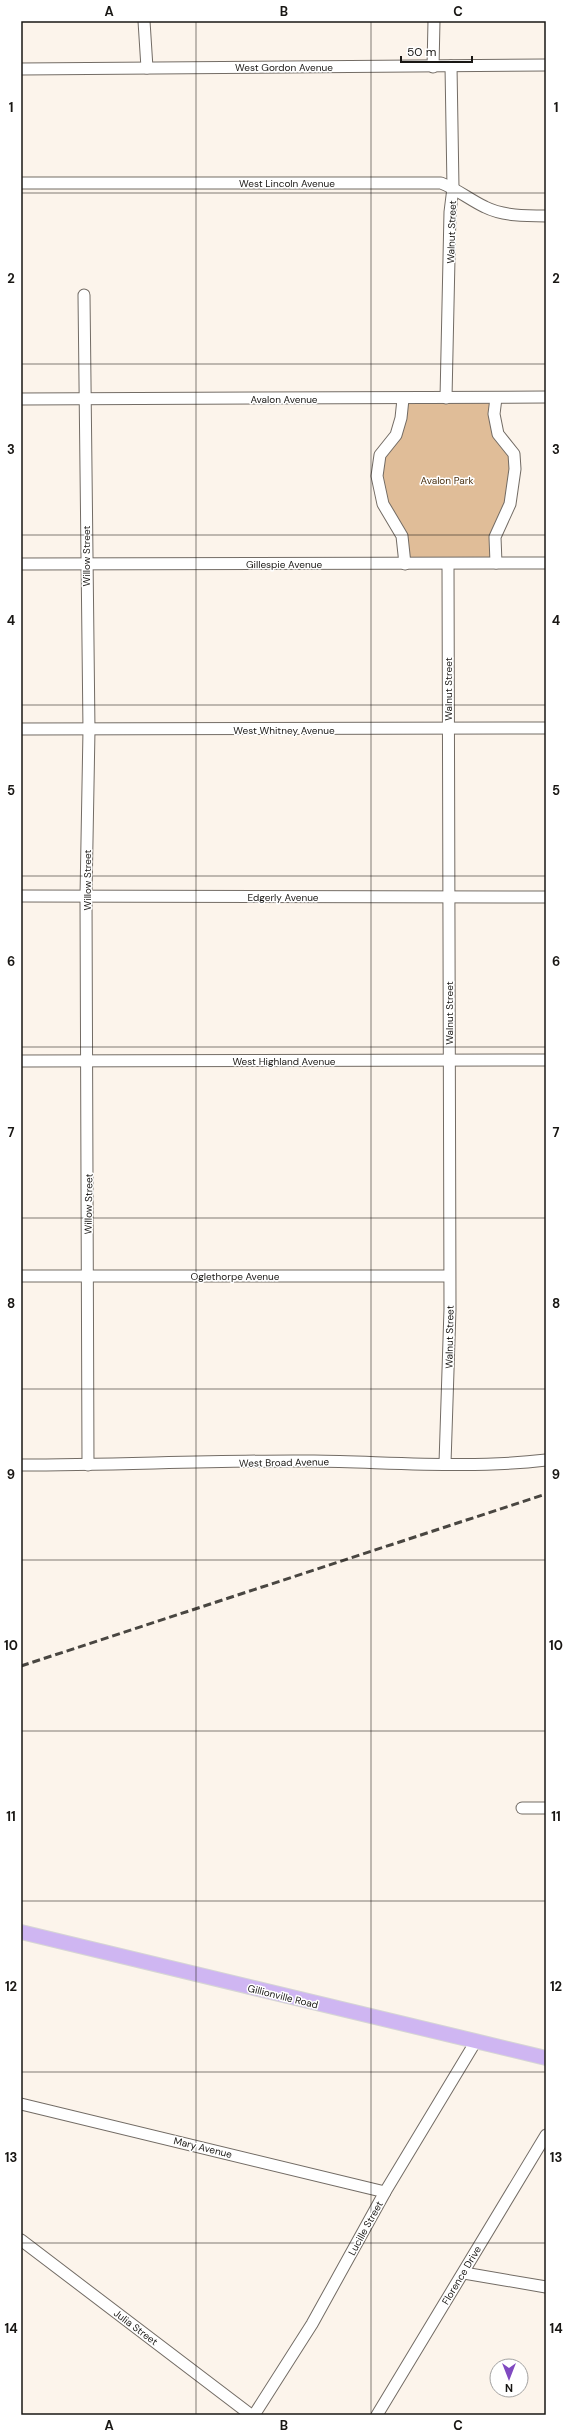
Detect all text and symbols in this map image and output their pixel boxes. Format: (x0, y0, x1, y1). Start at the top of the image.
text: A (104, 3, 114, 20)
text: B (280, 3, 288, 20)
text: C (453, 3, 463, 20)
scale bar (401, 38, 472, 64)
text: 50 m (407, 44, 436, 60)
street label: West Gordon Avenue (235, 61, 333, 74)
text: 1 (9, 99, 13, 116)
text: 1 (554, 99, 558, 116)
street label: West Lincoln Avenue (239, 177, 335, 190)
street label: Walnut Street (444, 200, 459, 264)
text: 2 (7, 270, 15, 287)
text: 2 (552, 270, 560, 287)
street label: Avalon Avenue (250, 393, 318, 406)
text: 3 (7, 441, 15, 458)
text: 3 (552, 441, 560, 458)
park label: Avalon Park (421, 474, 473, 487)
street label: Willow Street (80, 525, 93, 586)
street label: Gillespie Avenue (246, 558, 322, 571)
text: 4 (7, 612, 15, 629)
text: 4 (552, 612, 560, 629)
street label: Walnut Street (442, 657, 455, 721)
street label: West Whitney Avenue (233, 724, 335, 737)
text: 5 (7, 782, 15, 799)
text: 5 (552, 782, 560, 799)
street label: Willow Street (81, 849, 94, 910)
street label: Edgerly Avenue (247, 891, 319, 904)
text: 6 (7, 953, 15, 970)
text: 6 (552, 953, 560, 970)
street label: Walnut Street (443, 981, 456, 1045)
street label: West Highland Avenue (232, 1055, 336, 1068)
text: 7 (8, 1124, 15, 1141)
text: 7 (553, 1124, 560, 1141)
street label: Willow Street (81, 1173, 96, 1235)
street label: Oglethorpe Avenue (191, 1270, 280, 1283)
text: 8 (7, 1295, 15, 1312)
text: 8 (552, 1295, 560, 1312)
street label: Walnut Street (442, 1305, 457, 1369)
street label: West Broad Avenue (239, 1455, 329, 1470)
text: 9 (7, 1466, 15, 1483)
text: 9 (552, 1466, 560, 1483)
text: 10 (4, 1637, 18, 1654)
text: 10 (549, 1637, 563, 1654)
text: 11 (6, 1808, 16, 1825)
text: 11 (551, 1808, 561, 1825)
text: 12 (5, 1978, 17, 1995)
text: 12 (550, 1978, 562, 1995)
street label: Gillionville Road (246, 1981, 319, 2012)
street label: Mary Avenue (172, 2134, 234, 2161)
text: 13 (5, 2149, 17, 2166)
text: 13 (550, 2149, 562, 2166)
street label: Lucille Street (345, 2199, 386, 2258)
street label: Florence Drive (439, 2243, 484, 2307)
street label: Julia Street (111, 2307, 160, 2348)
text: 14 (4, 2320, 18, 2337)
text: 14 (549, 2320, 563, 2337)
north arrow (489, 2358, 529, 2398)
text: N (505, 2381, 513, 2395)
text: A (104, 2417, 114, 2434)
text: B (280, 2417, 288, 2434)
text: C (453, 2417, 463, 2434)

